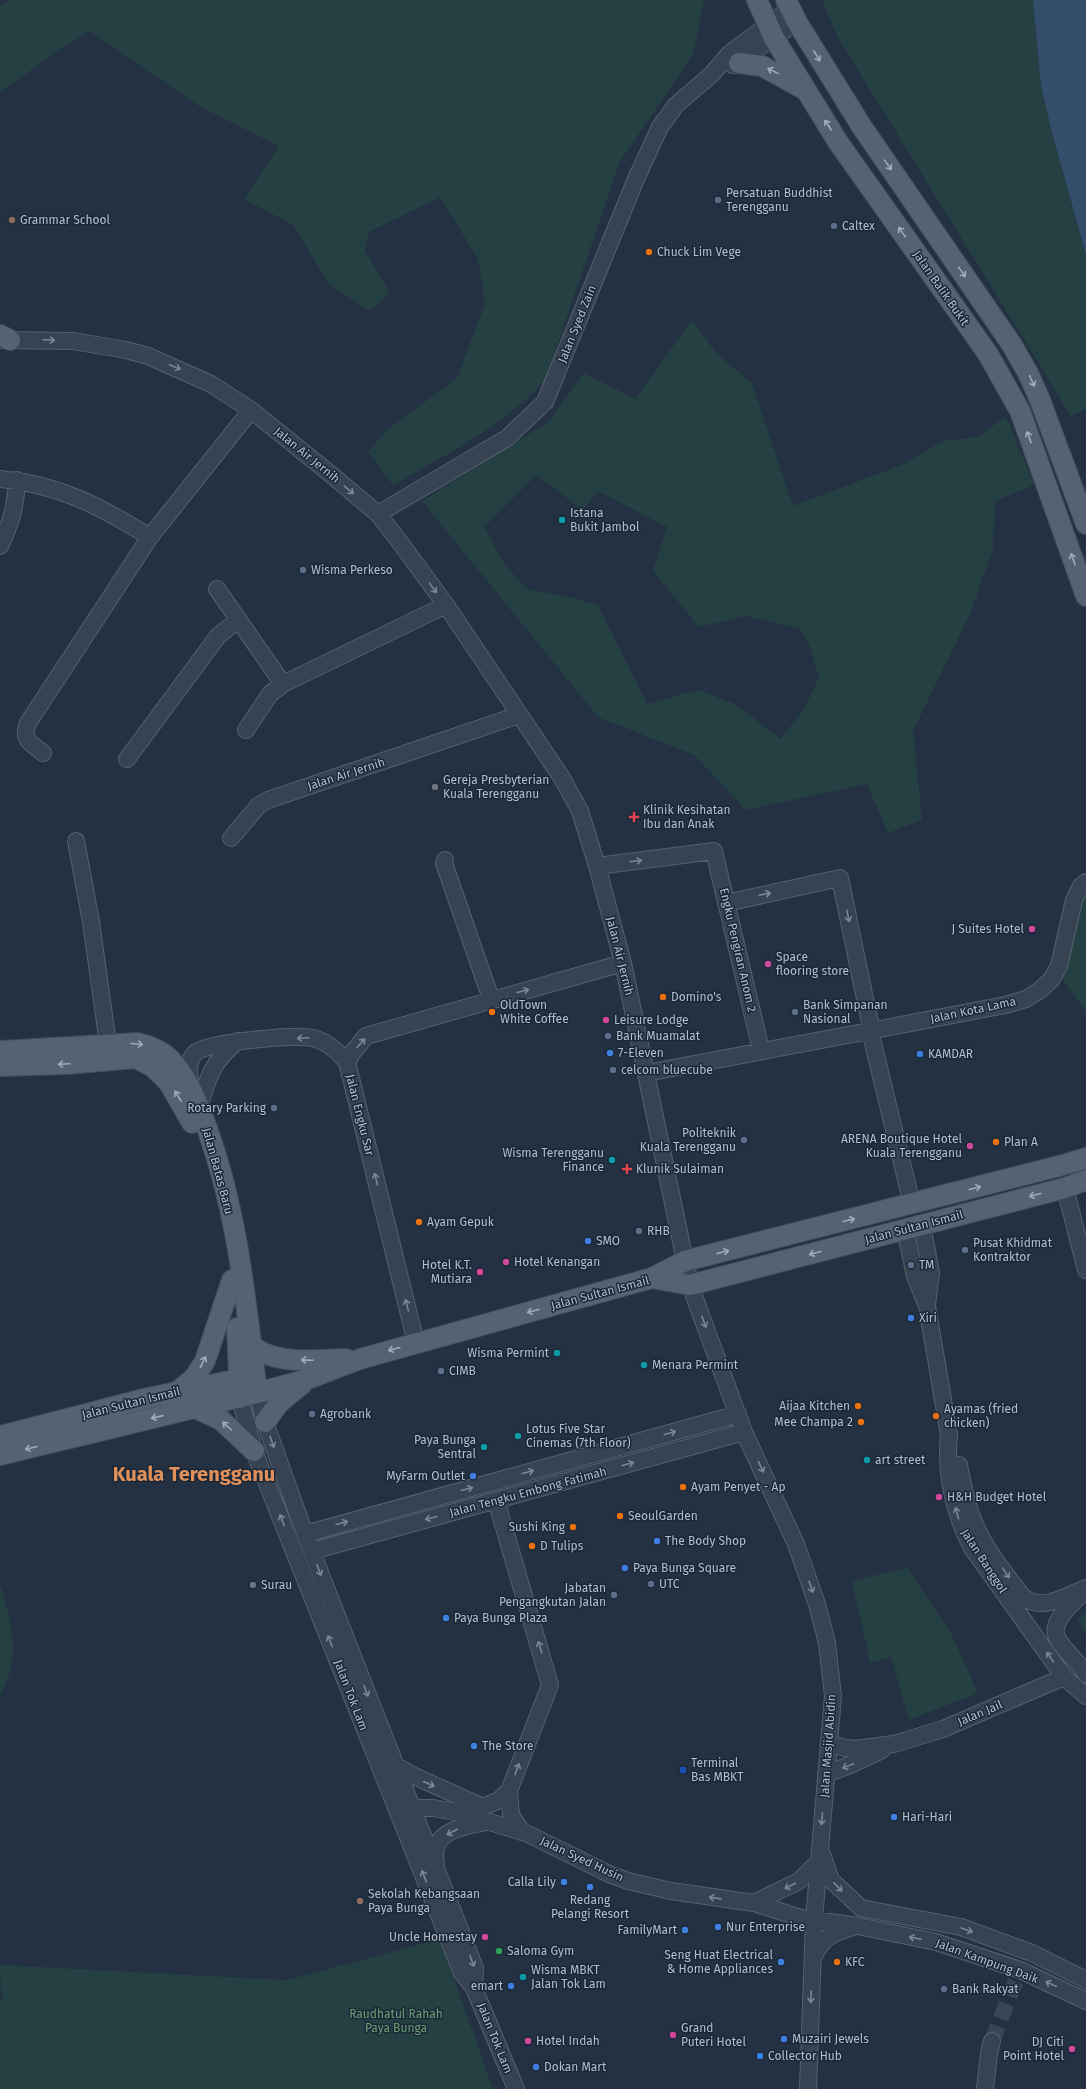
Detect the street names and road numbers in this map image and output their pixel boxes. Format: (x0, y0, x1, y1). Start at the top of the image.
street label: Jalan Balik Bukit (910, 248, 972, 329)
street label: Jalan Syed Zain (555, 283, 599, 365)
street label: Jalan Air Jernih (271, 424, 343, 486)
street label: Jalan Air Jernih (305, 755, 387, 793)
street label: Engku Pengiran Anom 2 (717, 887, 759, 1013)
street label: Jalan Air Jernih (603, 915, 637, 997)
street label: Jalan Kota Lama (929, 994, 1017, 1026)
street label: Jalan Engku Sar (343, 1073, 377, 1158)
street label: Jalan Batas Baru (200, 1126, 236, 1216)
street label: Jalan Sultan Ismail (863, 1207, 965, 1247)
street label: Jalan Sultan Ismail (549, 1273, 651, 1313)
street label: Jalan Sultan Ismail (80, 1384, 182, 1422)
street label: Jalan Tengku Embong Fatimah (448, 1464, 608, 1520)
street label: Jalan Banggol (958, 1526, 1010, 1596)
street label: Jalan Tok Lam (331, 1658, 371, 1732)
street label: Jalan Masjid Abidin (817, 1694, 839, 1798)
street label: Jalan Jail (955, 1697, 1005, 1729)
street label: Jalan Syed Husin (538, 1834, 626, 1884)
street label: Jalan Kampung Daik (934, 1936, 1041, 1986)
street label: Jalan Tok Lam (474, 2001, 516, 2075)

